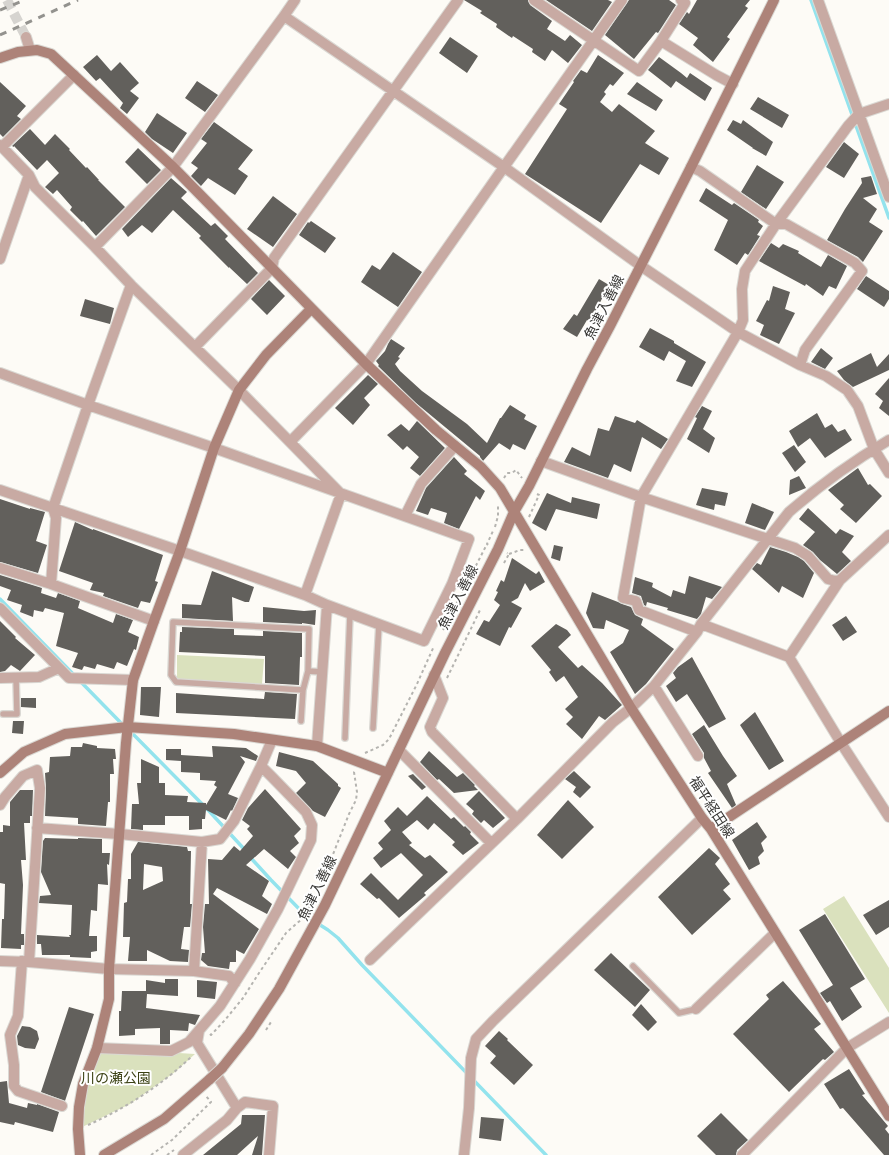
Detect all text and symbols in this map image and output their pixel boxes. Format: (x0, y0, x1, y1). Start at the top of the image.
street label: 魚津入善線 (581, 272, 628, 342)
street label: 魚津入善線 (435, 562, 482, 632)
street label: 福平経田線 (685, 773, 738, 841)
street label: 魚津入善線 (294, 853, 340, 923)
park label: 川の瀬公園 (81, 1070, 151, 1087)

